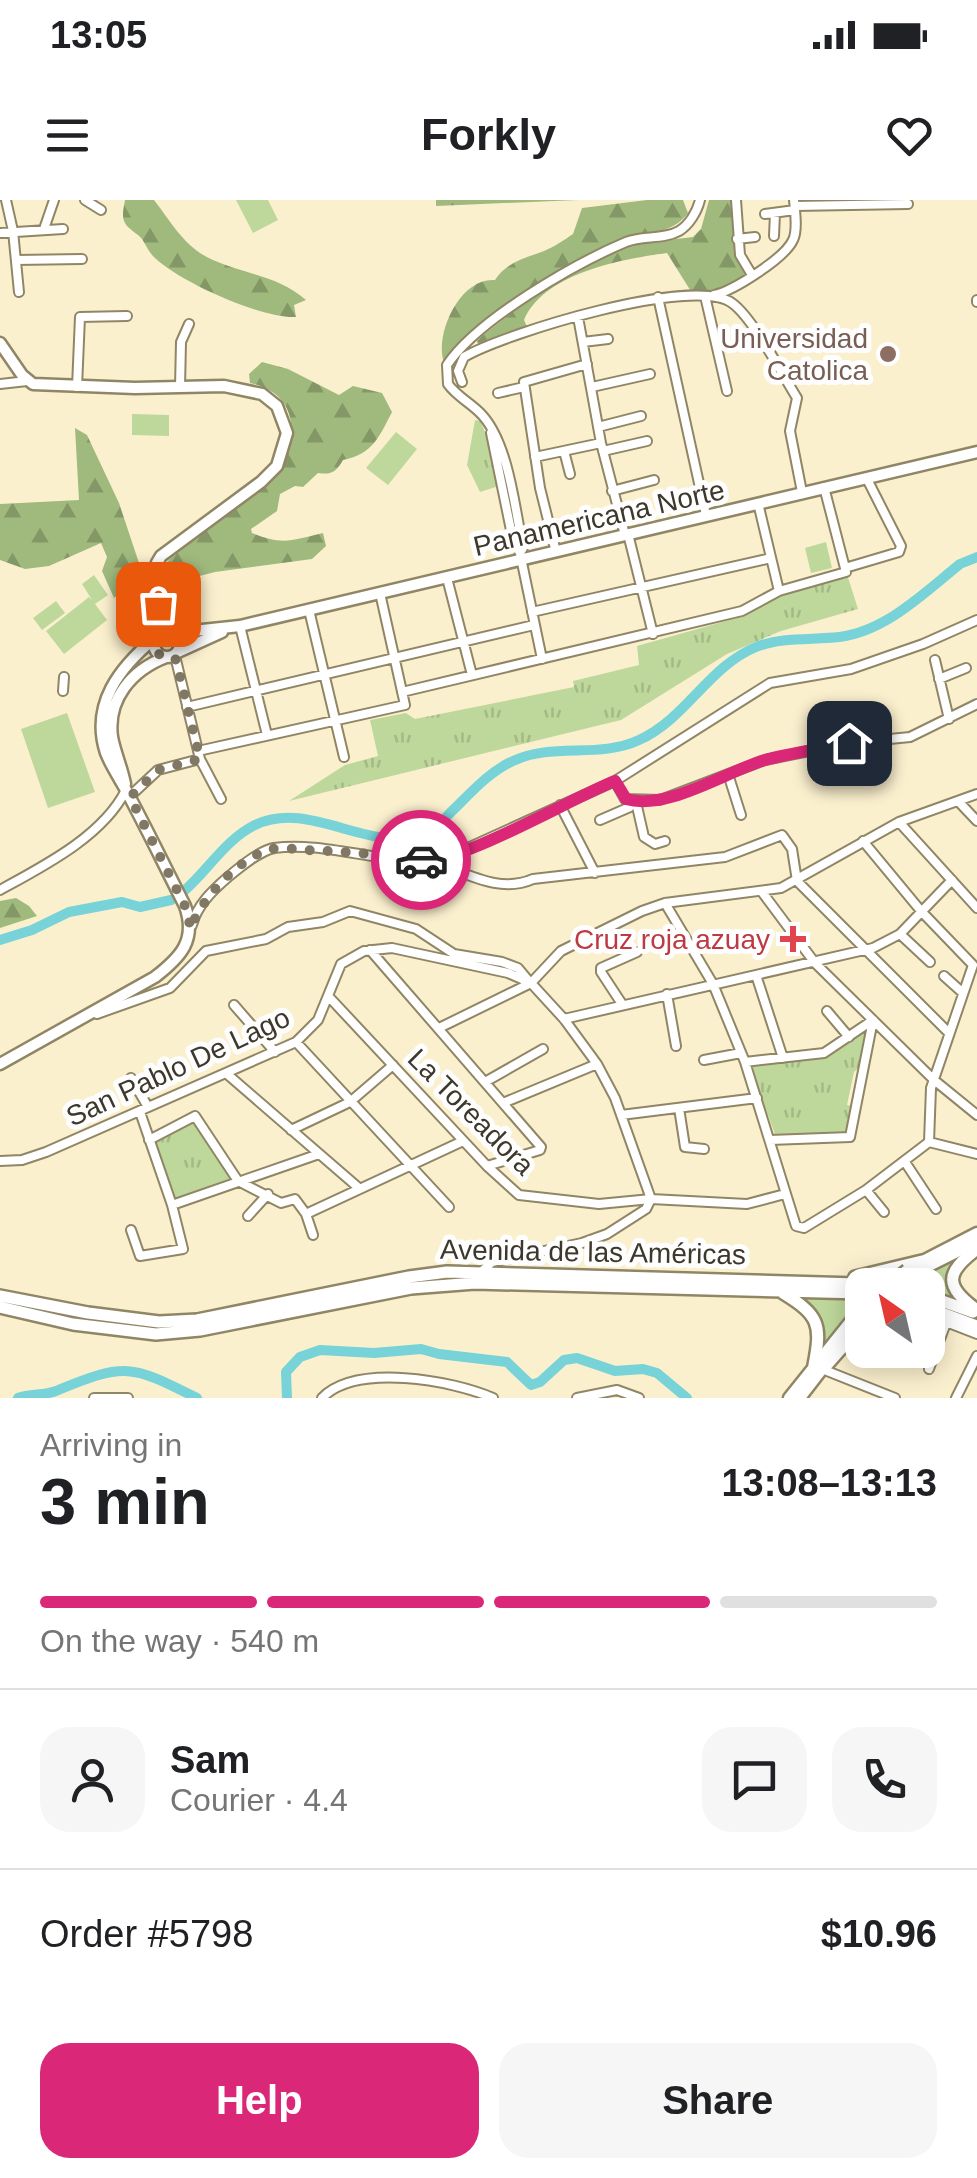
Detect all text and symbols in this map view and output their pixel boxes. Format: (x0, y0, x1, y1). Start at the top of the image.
text: 13:05 (50, 14, 147, 56)
icon: menu (40, 108, 95, 163)
icon: heart (882, 108, 937, 163)
text: Forkly (421, 109, 556, 160)
place label: Universidad Catolica (720, 323, 868, 386)
marker: Universidad Catolica (877, 343, 899, 365)
street label: Panamericana Norte (470, 474, 728, 562)
pin (116, 562, 201, 647)
icon: bag (131, 577, 186, 632)
pin (807, 701, 892, 786)
icon: home (822, 716, 877, 771)
courier (371, 810, 471, 910)
icon: car (394, 833, 449, 888)
place label: Cruz roja azuay (574, 924, 770, 955)
marker: Cruz roja azuay (780, 926, 806, 952)
street label: San Pablo De Lago (61, 1002, 295, 1132)
street label: La Toreadora (402, 1043, 540, 1181)
street label: Avenida de las Américas (440, 1234, 746, 1270)
north arrow (845, 1268, 945, 1368)
map controls (845, 1268, 945, 1368)
text: Arriving in (40, 1427, 182, 1463)
text: 13:08–13:13 (721, 1462, 937, 1504)
text: 3 min (40, 1465, 210, 1538)
text: On the way · 540 m (40, 1623, 319, 1659)
button: person (40, 1727, 145, 1832)
button: chat (702, 1727, 807, 1832)
button: phone (832, 1727, 937, 1832)
text: Sam (170, 1739, 250, 1781)
text: Courier · 4.4 (170, 1782, 348, 1818)
text: Order #5798 (40, 1913, 253, 1955)
text: $10.96 (821, 1913, 937, 1955)
button: Help (40, 2043, 479, 2158)
button: Share (499, 2043, 937, 2158)

